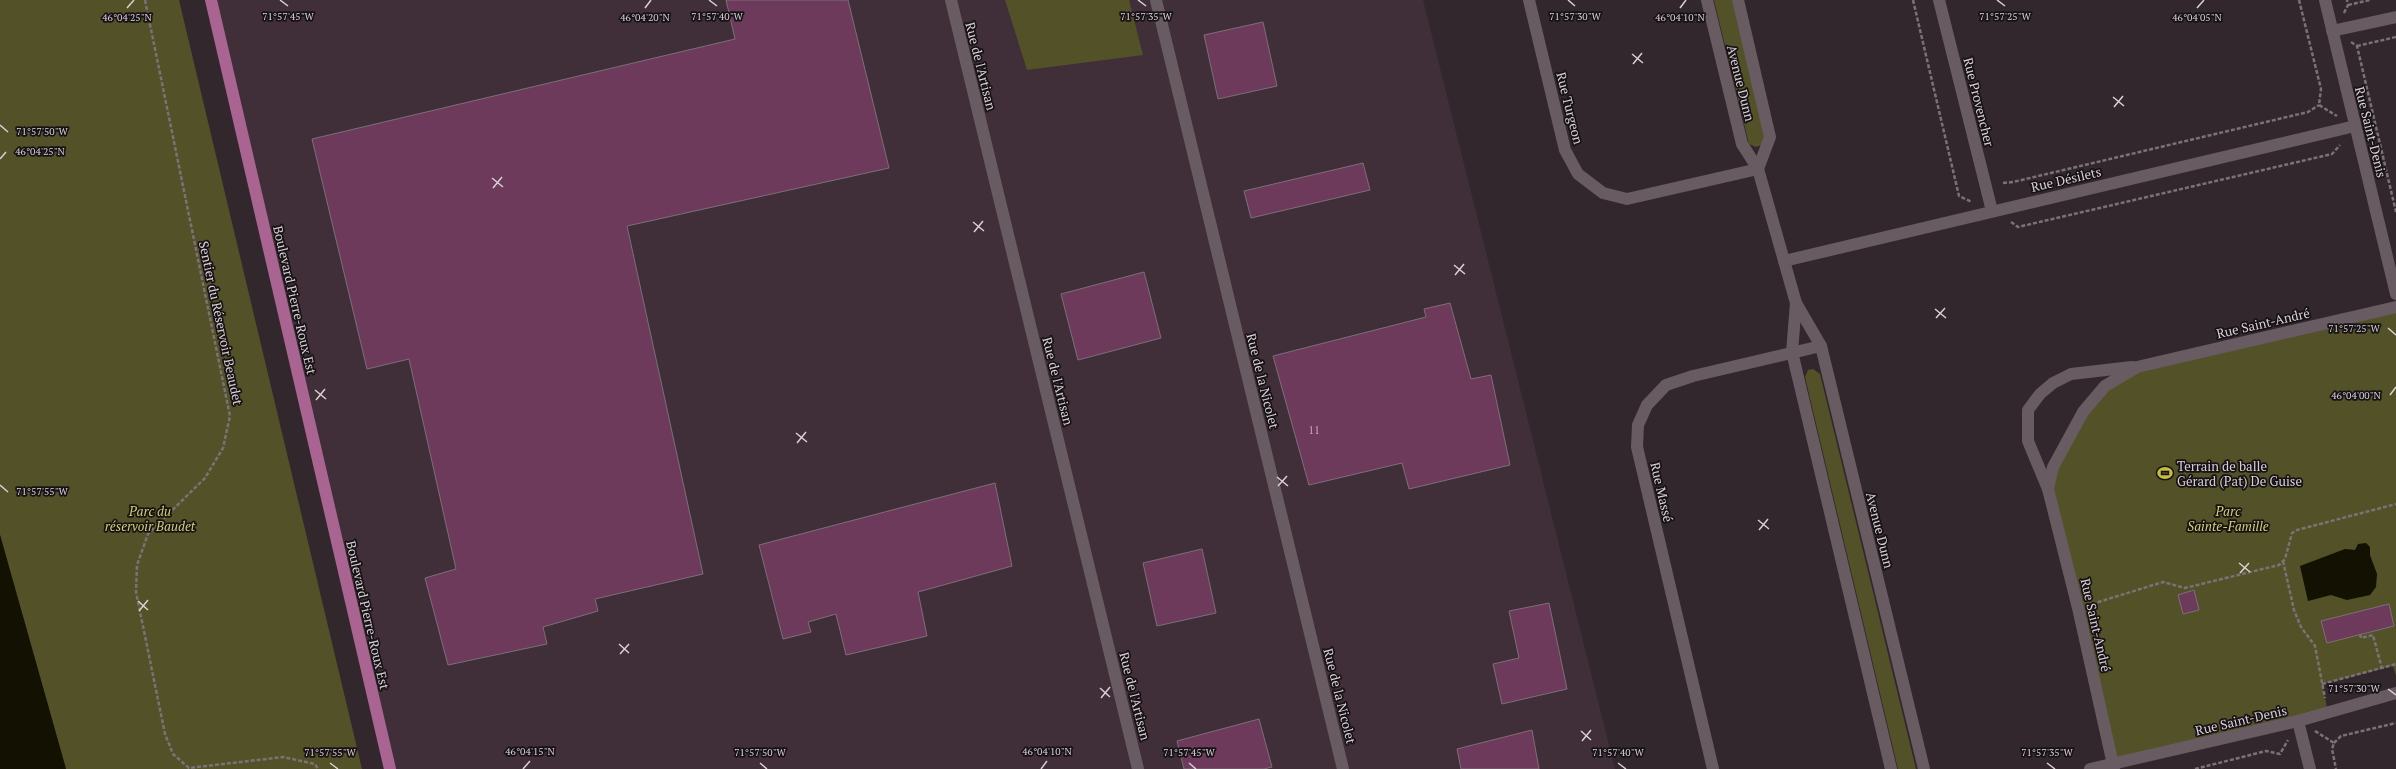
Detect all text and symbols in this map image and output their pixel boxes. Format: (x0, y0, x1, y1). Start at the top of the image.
text: 71°57'45"W (262, 10, 314, 23)
text: 71°57'40"W (691, 10, 743, 23)
text: 71°57'35"W (1120, 10, 1172, 23)
text: 71°57'30"W (1549, 10, 1601, 23)
text: 71°57'25"W (1979, 10, 2031, 23)
text: 46°04'25"N (102, 11, 152, 24)
text: 46°04'20"N (620, 11, 670, 24)
text: 46°04'10"N (1655, 11, 1705, 24)
text: 46°04'05"N (2172, 11, 2222, 24)
street label: Rue de l'Artisan (961, 20, 1001, 112)
street label: Avenue Dunn (1723, 43, 1759, 123)
street label: Rue Provencher (1959, 56, 1999, 148)
street label: Rue Turgeon (1552, 70, 1588, 146)
street label: Rue Saint-Denis (2351, 84, 2391, 180)
text: 71°57'50"W (16, 125, 68, 138)
text: 46°04'25"N (15, 145, 65, 158)
street label: Rue Désilets (2029, 162, 2103, 196)
street label: Boulevard Pierre-Roux Est (269, 224, 321, 376)
street label: Sentier du Réservoir Beaudet (195, 239, 247, 407)
street label: Rue Saint-André (2215, 304, 2311, 342)
text: 71°57'25"W (2328, 322, 2380, 335)
street label: Rue de la Nicolet (1242, 331, 1284, 431)
street label: Rue de l'Artisan (1038, 335, 1078, 427)
text: 46°04'00"N (2331, 389, 2381, 402)
house number: 11 (1308, 423, 1320, 437)
place label: Terrain de balle Gérard (Pat) De Guise (2177, 457, 2302, 490)
street label: Rue Massé (1646, 460, 1678, 524)
sports icon: Terrain de balle Gérard (Pat) De Guise (2156, 464, 2174, 482)
text: 71°57'55"W (16, 485, 68, 498)
street label: Avenue Dunn (1862, 490, 1898, 570)
park label: Parc du réservoir Baudet (105, 502, 196, 535)
park label: Parc Sainte-Famille (2187, 502, 2269, 535)
street label: Boulevard Pierre-Roux Est (342, 539, 394, 691)
street label: Rue Saint-André (2077, 577, 2115, 673)
street label: Rue de la Nicolet (1319, 646, 1361, 746)
street label: Rue de l'Artisan (1115, 650, 1155, 742)
text: 71°57'30"W (2328, 682, 2380, 695)
street label: Rue Saint-Denis (2193, 701, 2289, 739)
text: 46°04'15"N (505, 745, 555, 758)
text: 46°04'10"N (1022, 745, 1072, 758)
text: 71°57'55"W (304, 746, 356, 759)
text: 71°57'50"W (734, 746, 786, 759)
text: 71°57'45"W (1163, 746, 1215, 759)
text: 71°57'40"W (1592, 746, 1644, 759)
text: 71°57'35"W (2021, 746, 2073, 759)

